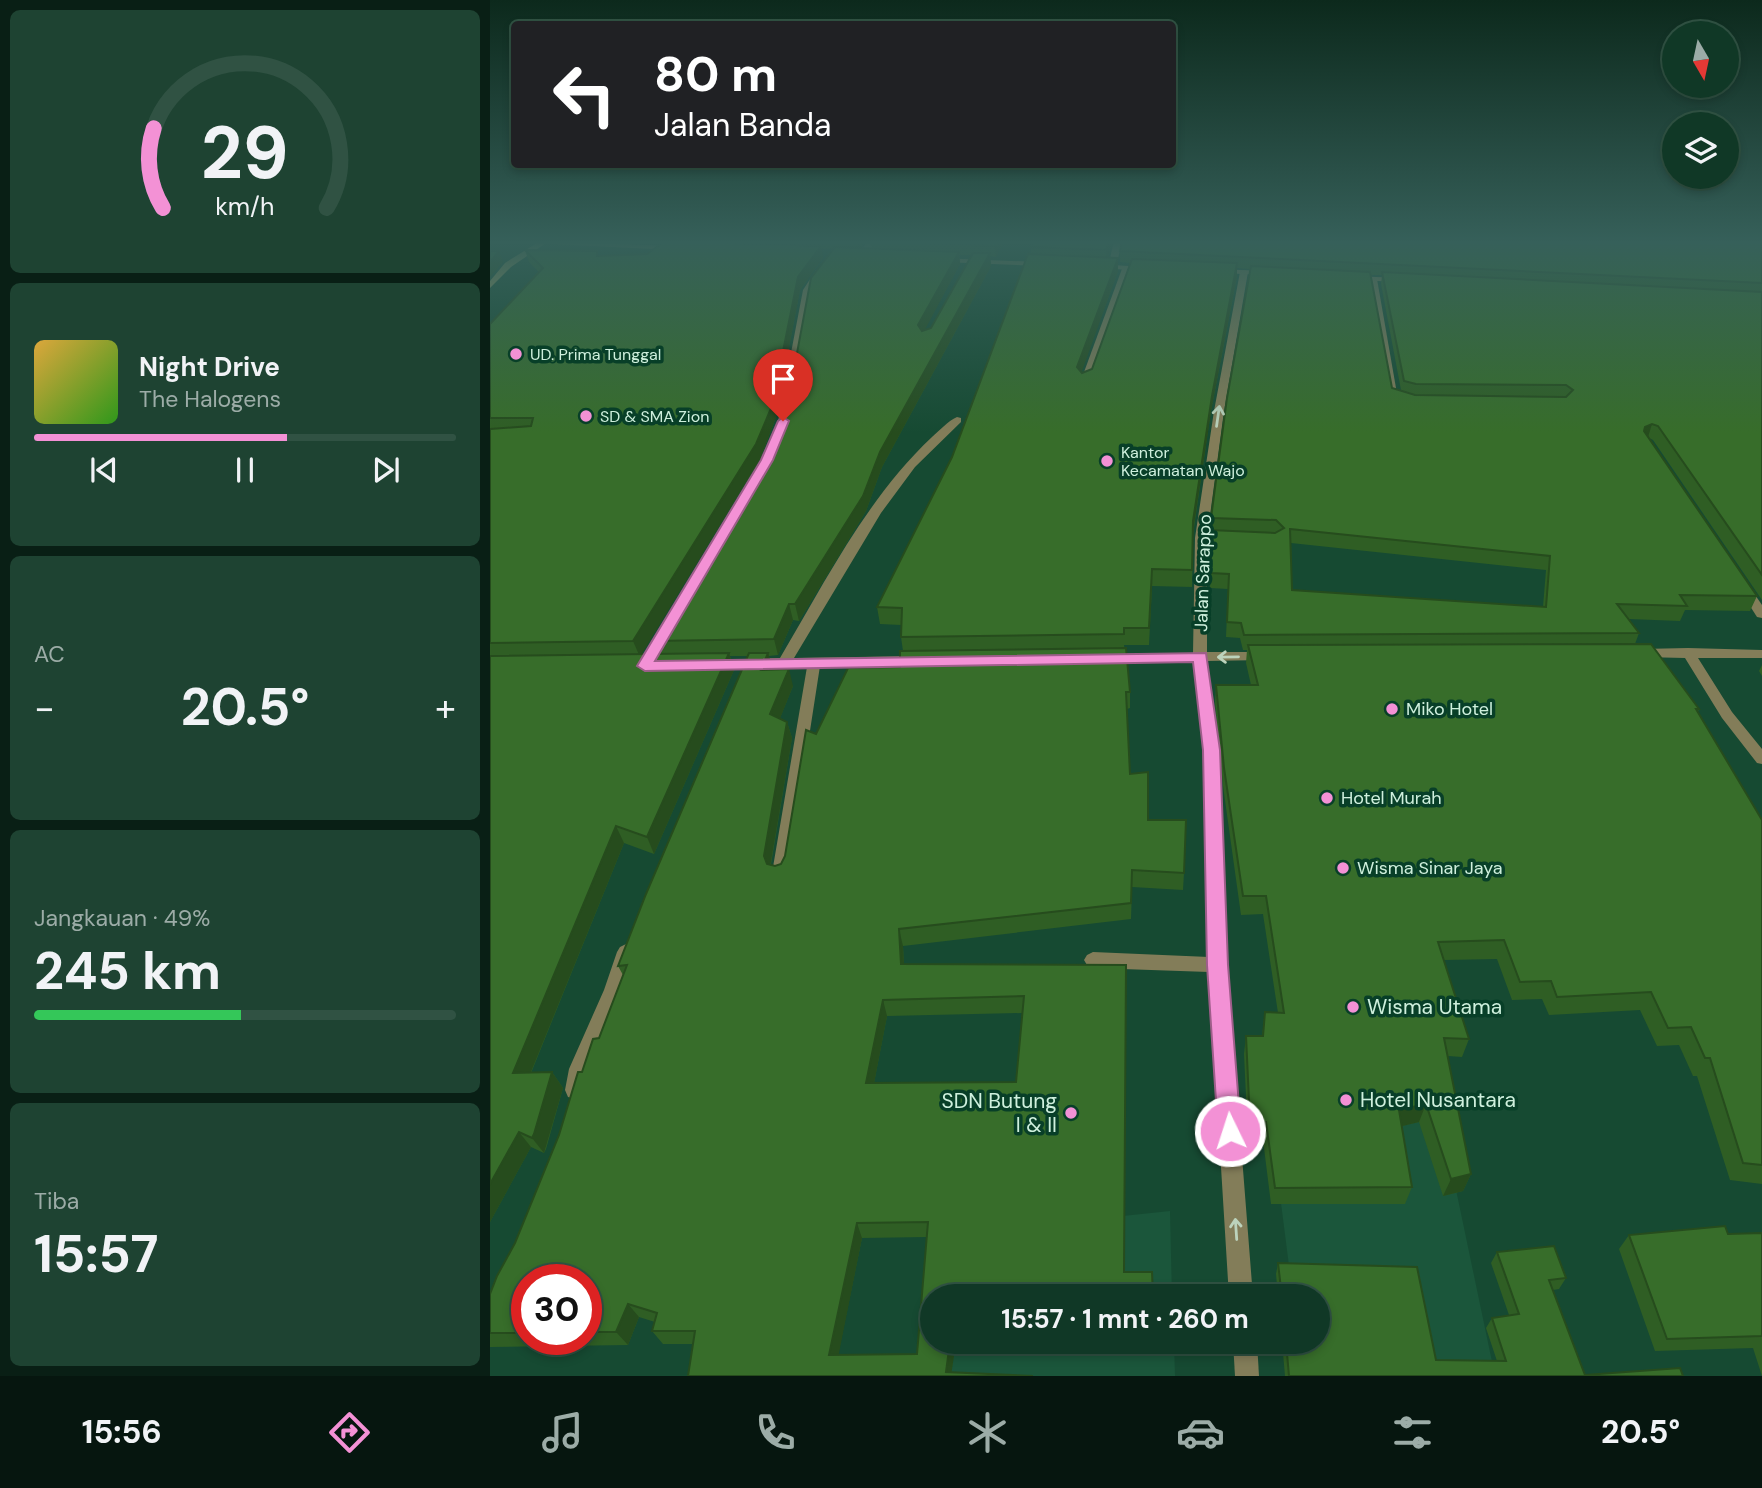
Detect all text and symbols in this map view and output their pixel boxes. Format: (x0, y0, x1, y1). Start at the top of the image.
north arrow (1662, 21, 1740, 98)
map controls (1662, 21, 1739, 189)
text: 80 m (654, 42, 777, 106)
icon: left (539, 49, 630, 140)
text: Jalan Banda (654, 104, 831, 146)
text: 29 (201, 106, 289, 201)
button: layers (1662, 112, 1739, 189)
text: km/h (215, 189, 275, 222)
place label: UD. Prima Tunggal (530, 344, 661, 365)
marker: UD. Prima Tunggal (508, 346, 524, 362)
pin (753, 349, 813, 421)
text: Night Drive (139, 350, 280, 384)
icon: arrive (764, 360, 802, 398)
text: The Halogens (139, 384, 281, 414)
one-way arrow (1212, 405, 1225, 428)
place label: SD & SMA Zion (600, 406, 709, 427)
marker: SD & SMA Zion (578, 408, 594, 424)
place label: Kantor Kecamatan Wajo (1121, 442, 1245, 481)
icon: previous (85, 451, 123, 489)
icon: pause (226, 451, 264, 489)
icon: next (367, 451, 405, 489)
marker: Kantor Kecamatan Wajo (1099, 453, 1115, 469)
street label: Jalan Sarappo (1189, 514, 1217, 632)
text: AC (34, 639, 65, 669)
one-way arrow (1217, 650, 1240, 664)
text: 20.5° (181, 673, 309, 741)
text: − (34, 683, 55, 733)
text: + (435, 683, 456, 733)
place label: Miko Hotel (1406, 697, 1493, 721)
marker: Miko Hotel (1384, 701, 1400, 717)
place label: Hotel Murah (1341, 786, 1442, 810)
marker: Hotel Murah (1319, 790, 1335, 806)
place label: Wisma Sinar Jaya (1357, 856, 1503, 880)
marker: Wisma Sinar Jaya (1335, 860, 1351, 876)
text: Jangkauan · 49% (34, 903, 210, 933)
text: 245 km (34, 937, 221, 1005)
place label: Wisma Utama (1367, 993, 1502, 1021)
marker: Wisma Utama (1345, 999, 1361, 1015)
place label: Hotel Nusantara (1360, 1086, 1516, 1114)
place label: SDN Butung I & II (942, 1087, 1057, 1139)
marker: Hotel Nusantara (1338, 1092, 1354, 1108)
position arrow (1193, 1094, 1267, 1168)
marker: SDN Butung I & II (1063, 1105, 1079, 1121)
text: Tiba (34, 1186, 79, 1216)
one-way arrow (1230, 1217, 1243, 1240)
text: 15:57 (34, 1220, 158, 1288)
speed limit sign: 30 (511, 1264, 602, 1355)
text: 15:57 · 1 mnt · 260 m (1001, 1302, 1249, 1336)
icon: directions (325, 1408, 374, 1457)
icon: music (538, 1408, 587, 1457)
icon: phone (751, 1408, 800, 1457)
icon: climate (963, 1408, 1012, 1457)
icon: car (1176, 1408, 1225, 1457)
icon: filters (1388, 1408, 1437, 1457)
text: 15:56 (82, 1411, 162, 1453)
text: 20.5° (1601, 1411, 1680, 1453)

